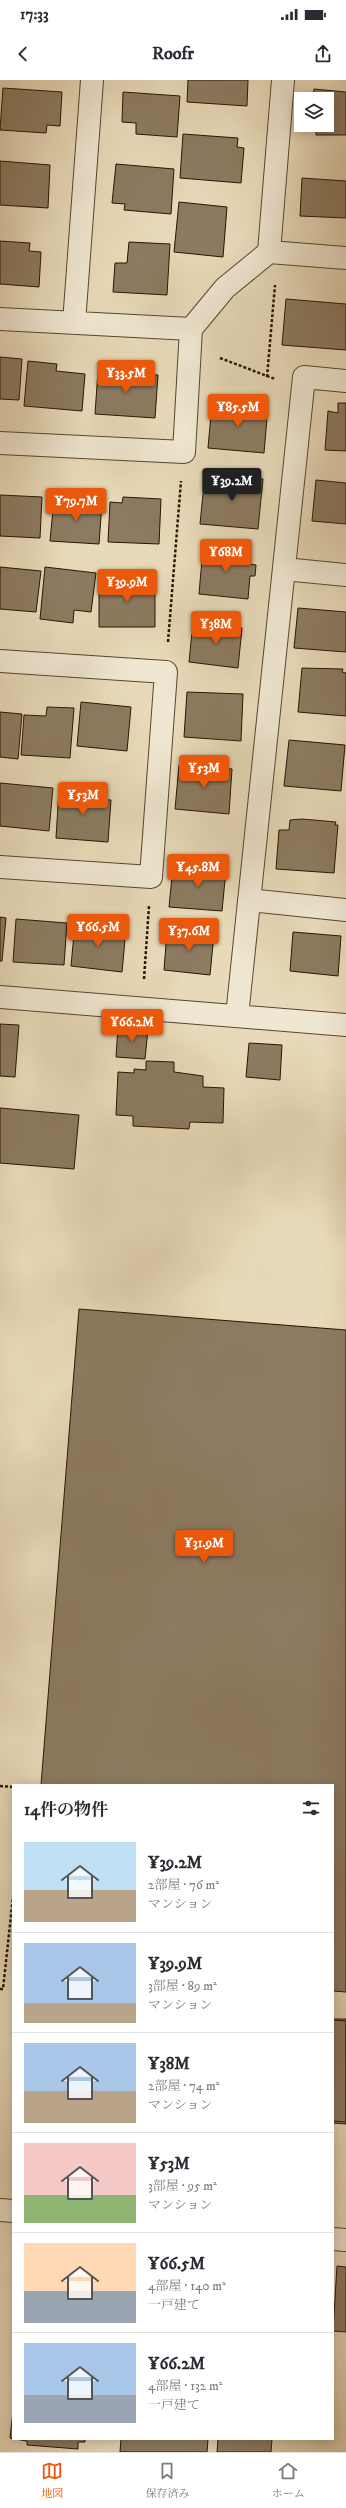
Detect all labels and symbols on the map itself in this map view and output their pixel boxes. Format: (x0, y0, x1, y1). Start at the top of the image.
pin: ¥33.5M (93, 360, 159, 394)
pin: ¥85.5M (205, 394, 271, 428)
pin: ¥39.2M (199, 468, 265, 502)
pin: ¥79.7M (43, 488, 109, 522)
pin: ¥68M (202, 539, 250, 573)
pin: ¥39.9M (94, 569, 160, 603)
pin: ¥38M (192, 611, 240, 645)
pin: ¥53M (180, 755, 228, 789)
pin: ¥53M (59, 782, 107, 816)
pin: ¥45.8M (165, 854, 231, 888)
pin: ¥66.5M (65, 914, 131, 948)
pin: ¥37.6M (156, 918, 222, 952)
pin: ¥66.2M (99, 1009, 165, 1043)
pin: ¥31.9M (171, 1530, 237, 1564)

